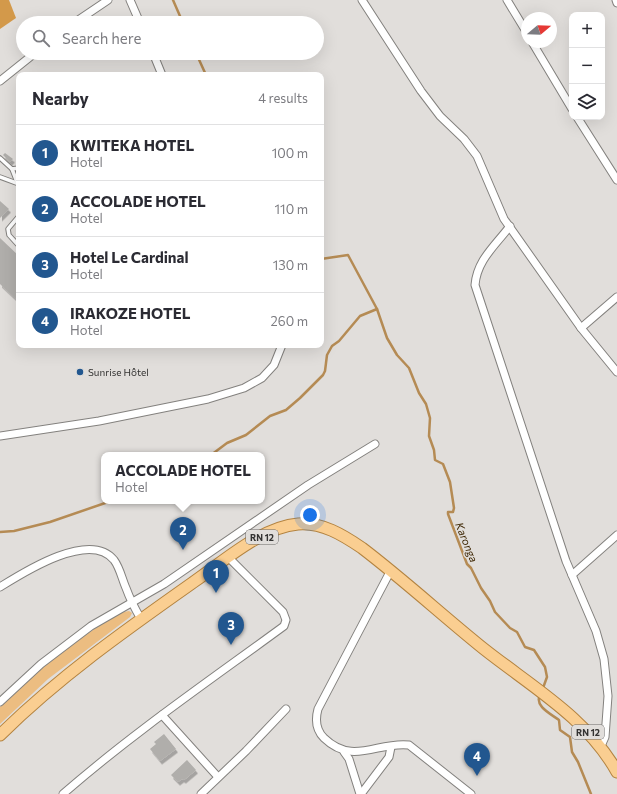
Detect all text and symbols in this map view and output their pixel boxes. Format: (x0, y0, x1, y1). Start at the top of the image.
north arrow (521, 12, 557, 48)
map controls (569, 12, 605, 120)
button: + (569, 12, 605, 48)
search box (16, 16, 324, 60)
icon: search (30, 27, 52, 49)
text: Search here (62, 29, 141, 47)
button: − (569, 48, 605, 84)
button: layers (569, 84, 605, 120)
text: Nearby (32, 88, 89, 109)
text: 4 results (258, 90, 308, 106)
text: KWITEKA HOTEL (70, 136, 194, 154)
text: 1 (42, 145, 48, 161)
text: 100 m (272, 145, 308, 161)
text: Hotel (70, 154, 103, 170)
text: ACCOLADE HOTEL (70, 192, 206, 210)
text: 2 (41, 201, 49, 217)
text: 110 m (275, 201, 308, 217)
text: Hotel (70, 210, 103, 226)
text: Hotel Le Cardinal (70, 248, 189, 266)
text: 3 (41, 257, 49, 273)
text: 130 m (273, 257, 308, 273)
text: Hotel (70, 266, 103, 282)
text: IRAKOZE HOTEL (70, 304, 190, 322)
text: 4 (41, 313, 49, 329)
text: 260 m (271, 313, 308, 329)
text: Hotel (70, 322, 103, 338)
place label: Sunrise Hôtel (88, 366, 149, 378)
marker: Sunrise Hôtel (75, 367, 85, 377)
popup (101, 452, 265, 504)
text: ACCOLADE HOTEL (115, 461, 251, 479)
text: Hotel (115, 479, 148, 495)
your location (300, 505, 320, 525)
pin: 2 (170, 517, 196, 550)
water label: Karonga (453, 520, 481, 564)
road number: RN 12 (246, 530, 278, 544)
pin: 1 (203, 560, 229, 593)
pin: 3 (218, 612, 244, 645)
road number: RN 12 (572, 725, 604, 739)
pin: 4 (464, 743, 490, 776)

